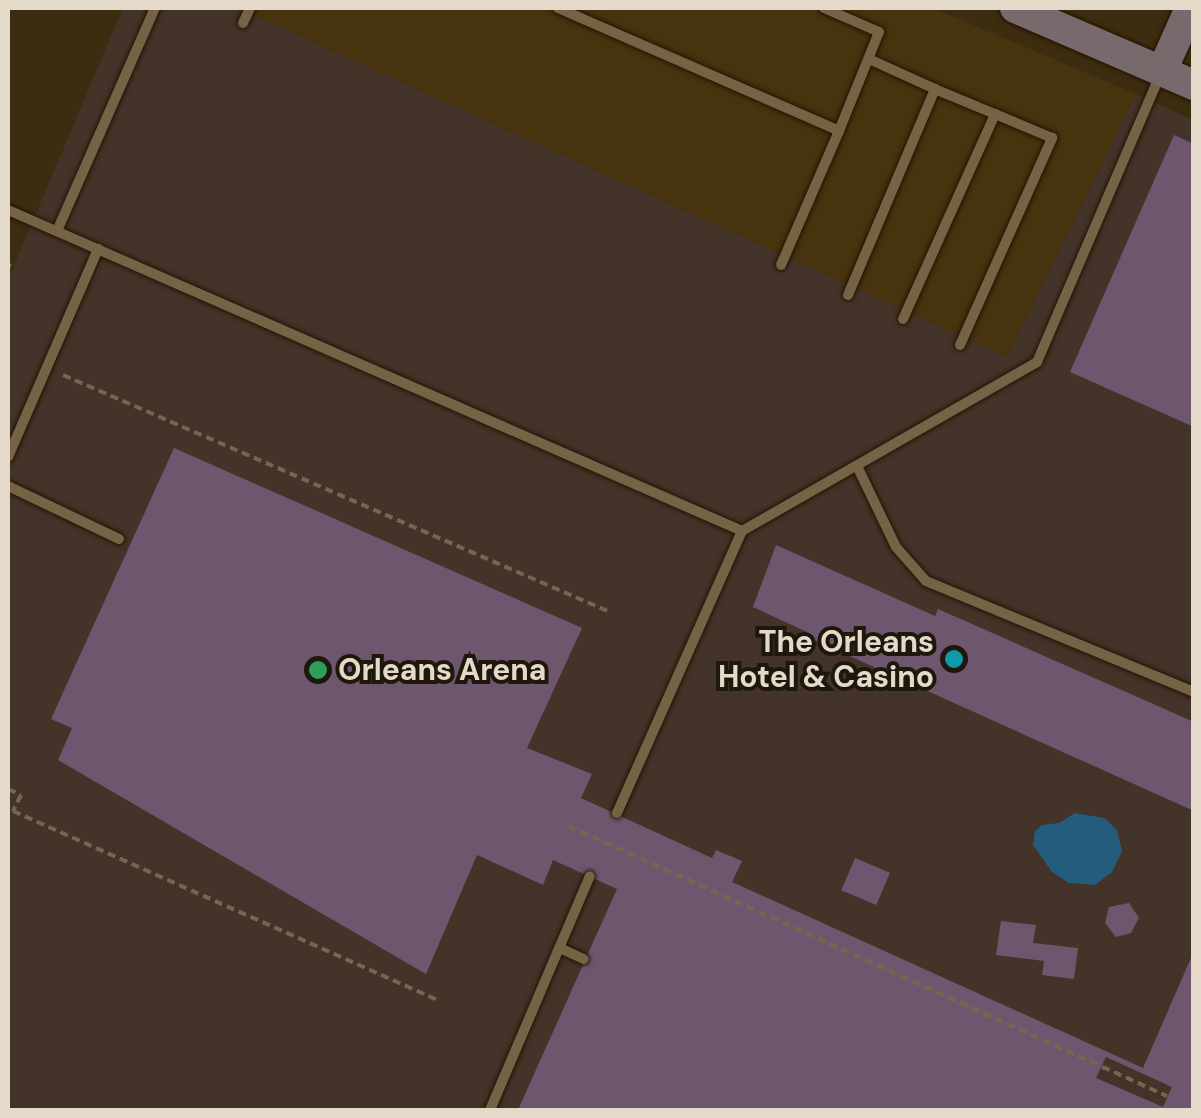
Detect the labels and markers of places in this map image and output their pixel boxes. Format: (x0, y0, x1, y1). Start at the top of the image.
place label: The Orleans Hotel & Casino (718, 624, 934, 694)
marker: The Orleans Hotel & Casino (943, 648, 965, 670)
place label: Orleans Arena (338, 652, 546, 688)
marker: Orleans Arena (307, 659, 329, 681)

